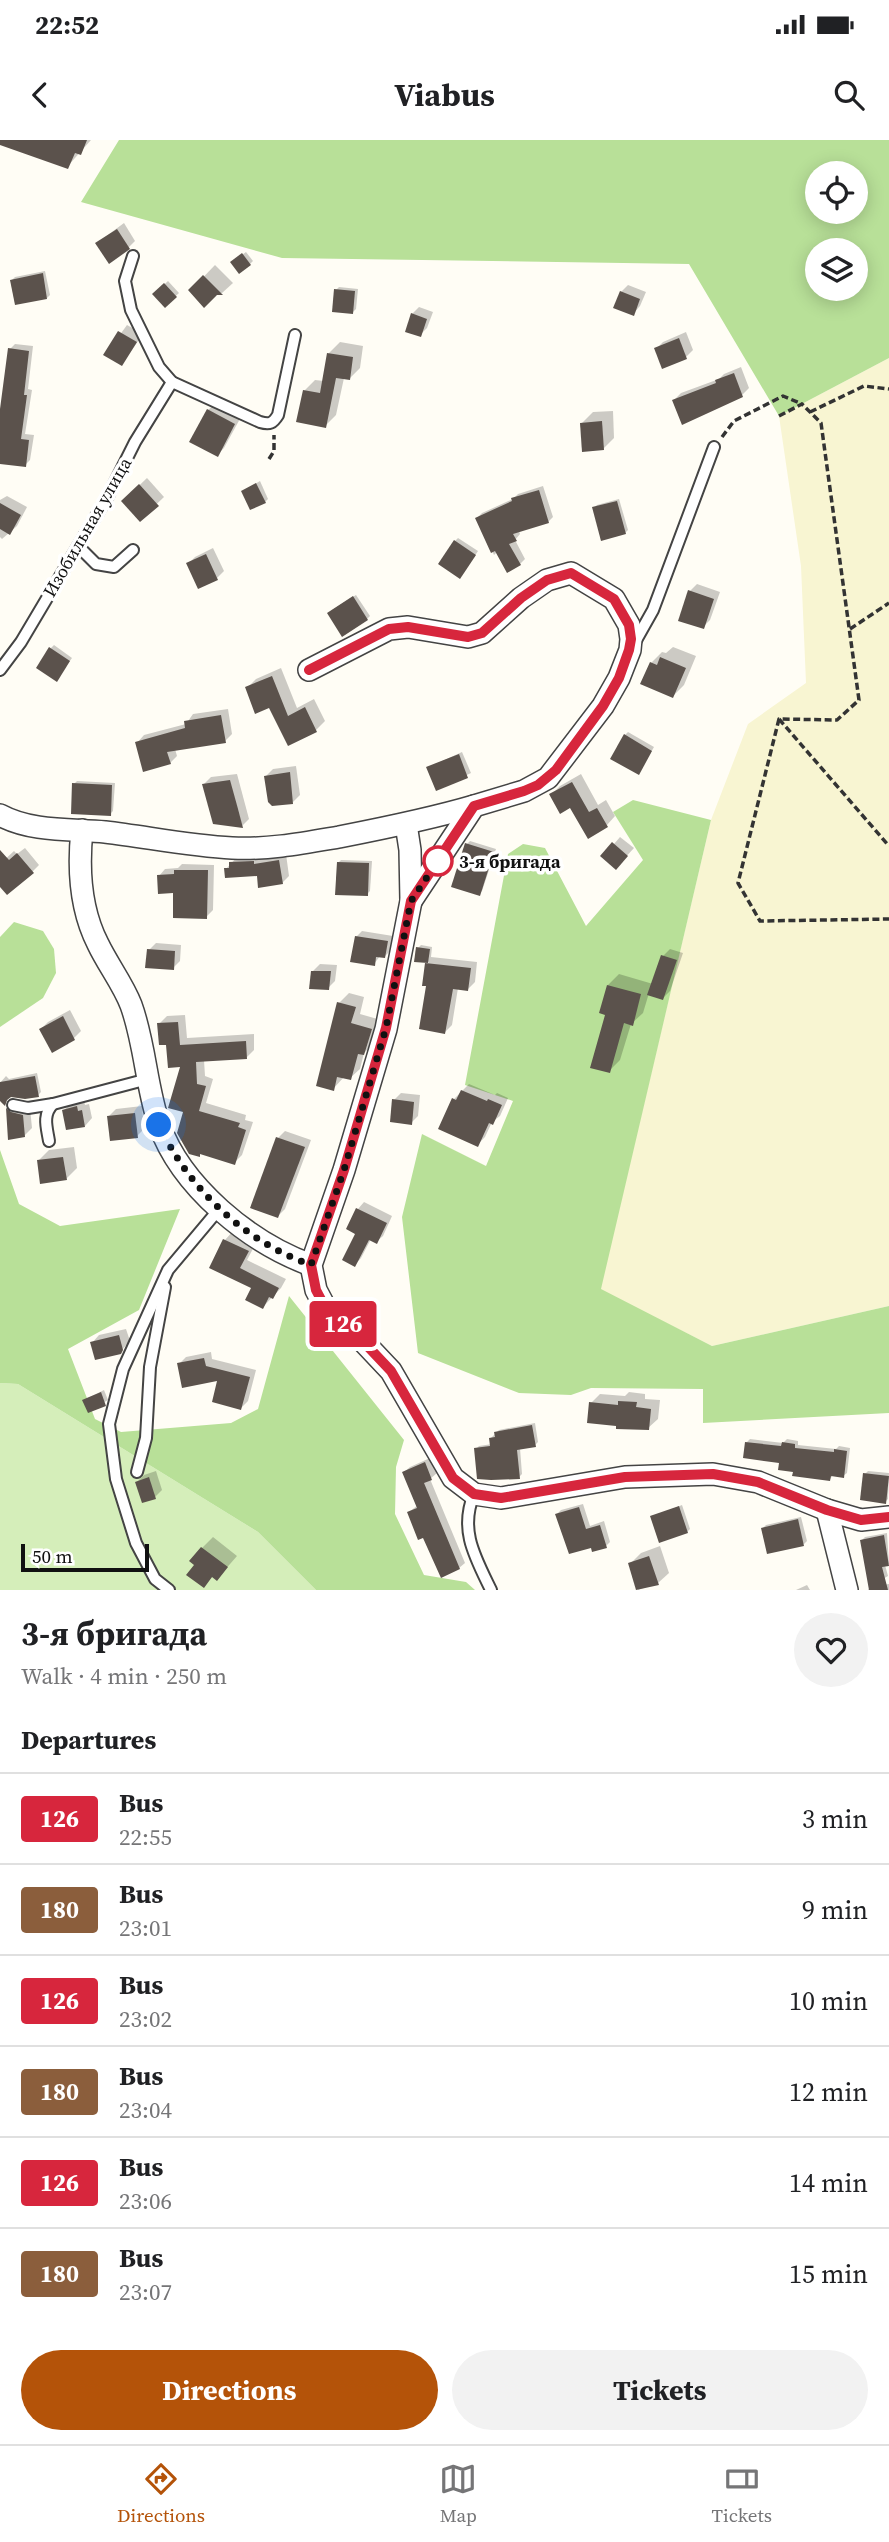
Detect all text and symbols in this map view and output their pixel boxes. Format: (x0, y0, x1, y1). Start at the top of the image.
text: 22:52 (35, 7, 99, 43)
text: Viabus (394, 73, 495, 117)
icon: back (21, 76, 59, 114)
icon: search (830, 76, 868, 114)
map controls (805, 161, 868, 301)
button: locate (805, 161, 868, 224)
button: layers (805, 238, 868, 301)
street label: Изобильная улица (37, 452, 138, 601)
marker: 3-я бригада (423, 846, 453, 876)
place label: 3-я бригада (459, 849, 561, 874)
your location (141, 1107, 176, 1142)
line badge: 126 (303, 1301, 383, 1347)
text: 126 (323, 1307, 363, 1340)
scale bar (21, 1541, 149, 1573)
text: 50 m (32, 1543, 73, 1569)
text: 3-я бригада (21, 1611, 207, 1656)
button: heart (794, 1613, 868, 1687)
text: Walk · 4 min · 250 m (21, 1660, 227, 1692)
text: Departures (21, 1722, 156, 1758)
text: Bus (119, 1785, 163, 1821)
text: 3 min (802, 1801, 868, 1837)
text: 126 (40, 1802, 79, 1835)
text: 22:55 (119, 1821, 172, 1853)
text: Bus (119, 1876, 163, 1912)
text: 9 min (802, 1892, 868, 1928)
text: 180 (40, 1893, 79, 1926)
text: 23:01 (119, 1912, 172, 1944)
text: Bus (119, 1967, 163, 2003)
text: 10 min (789, 1983, 868, 2019)
text: 126 (40, 1984, 79, 2017)
text: 23:02 (119, 2003, 172, 2035)
text: Bus (119, 2058, 163, 2094)
text: 12 min (789, 2074, 868, 2110)
text: 180 (40, 2075, 79, 2108)
text: 23:04 (119, 2094, 172, 2126)
text: Bus (119, 2149, 163, 2185)
text: 14 min (789, 2165, 868, 2201)
text: 126 (40, 2166, 79, 2199)
text: 23:06 (119, 2185, 172, 2217)
text: Bus (119, 2240, 163, 2276)
text: 15 min (789, 2256, 868, 2292)
text: 180 (40, 2257, 79, 2290)
text: 23:07 (119, 2276, 172, 2308)
button: Directions (21, 2350, 438, 2430)
button: Tickets (452, 2350, 868, 2430)
tab: Directions (117, 2460, 205, 2528)
tab: Map (439, 2460, 477, 2528)
tab: Tickets (712, 2460, 772, 2528)

